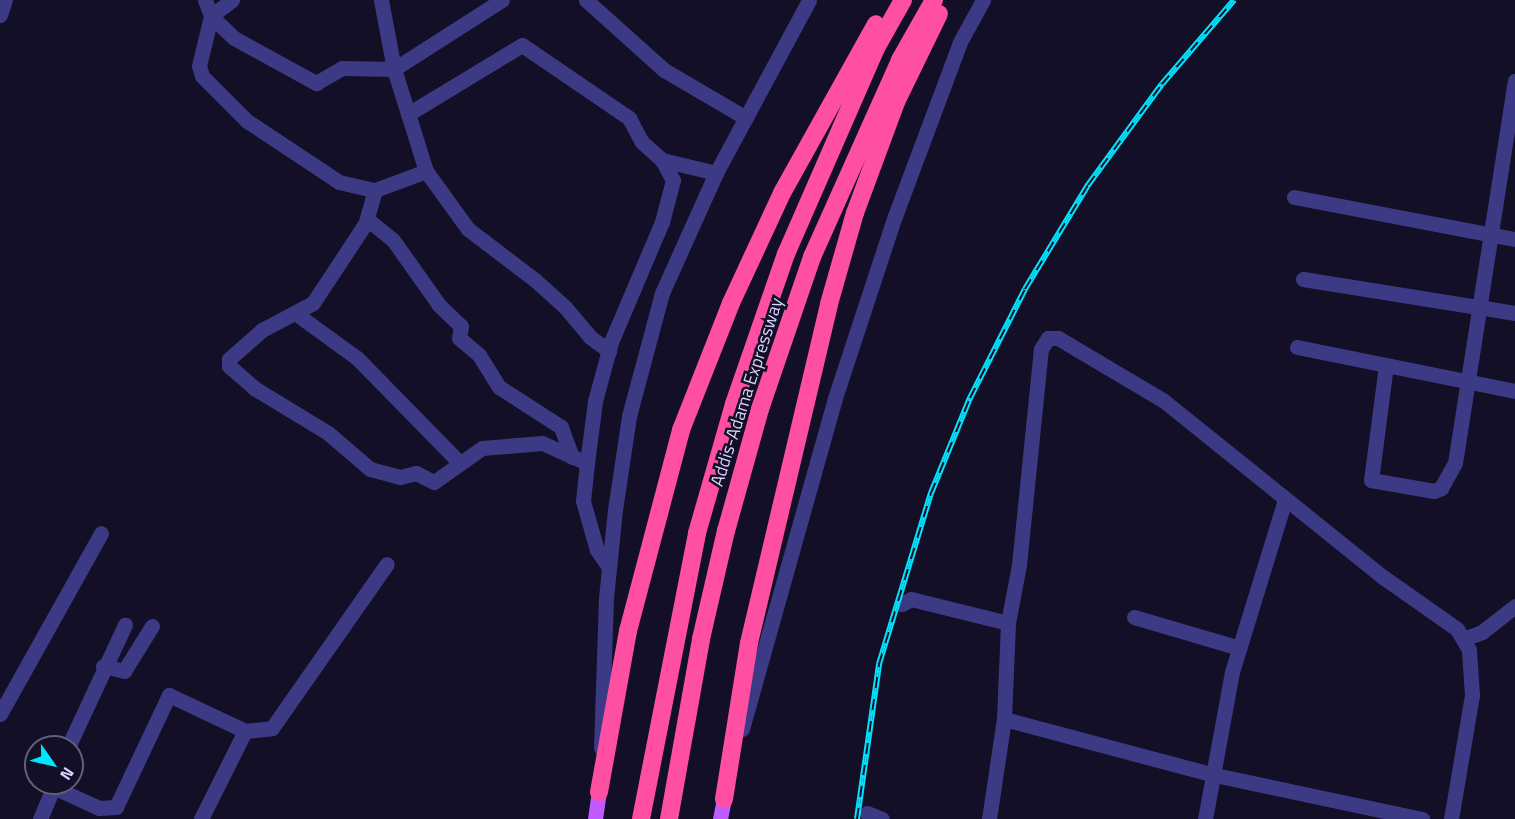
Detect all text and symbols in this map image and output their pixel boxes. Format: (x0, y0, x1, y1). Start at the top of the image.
street label: Addis-Adama Expressway (706, 295, 788, 489)
north arrow (24, 735, 84, 795)
text: N (54, 763, 80, 785)

